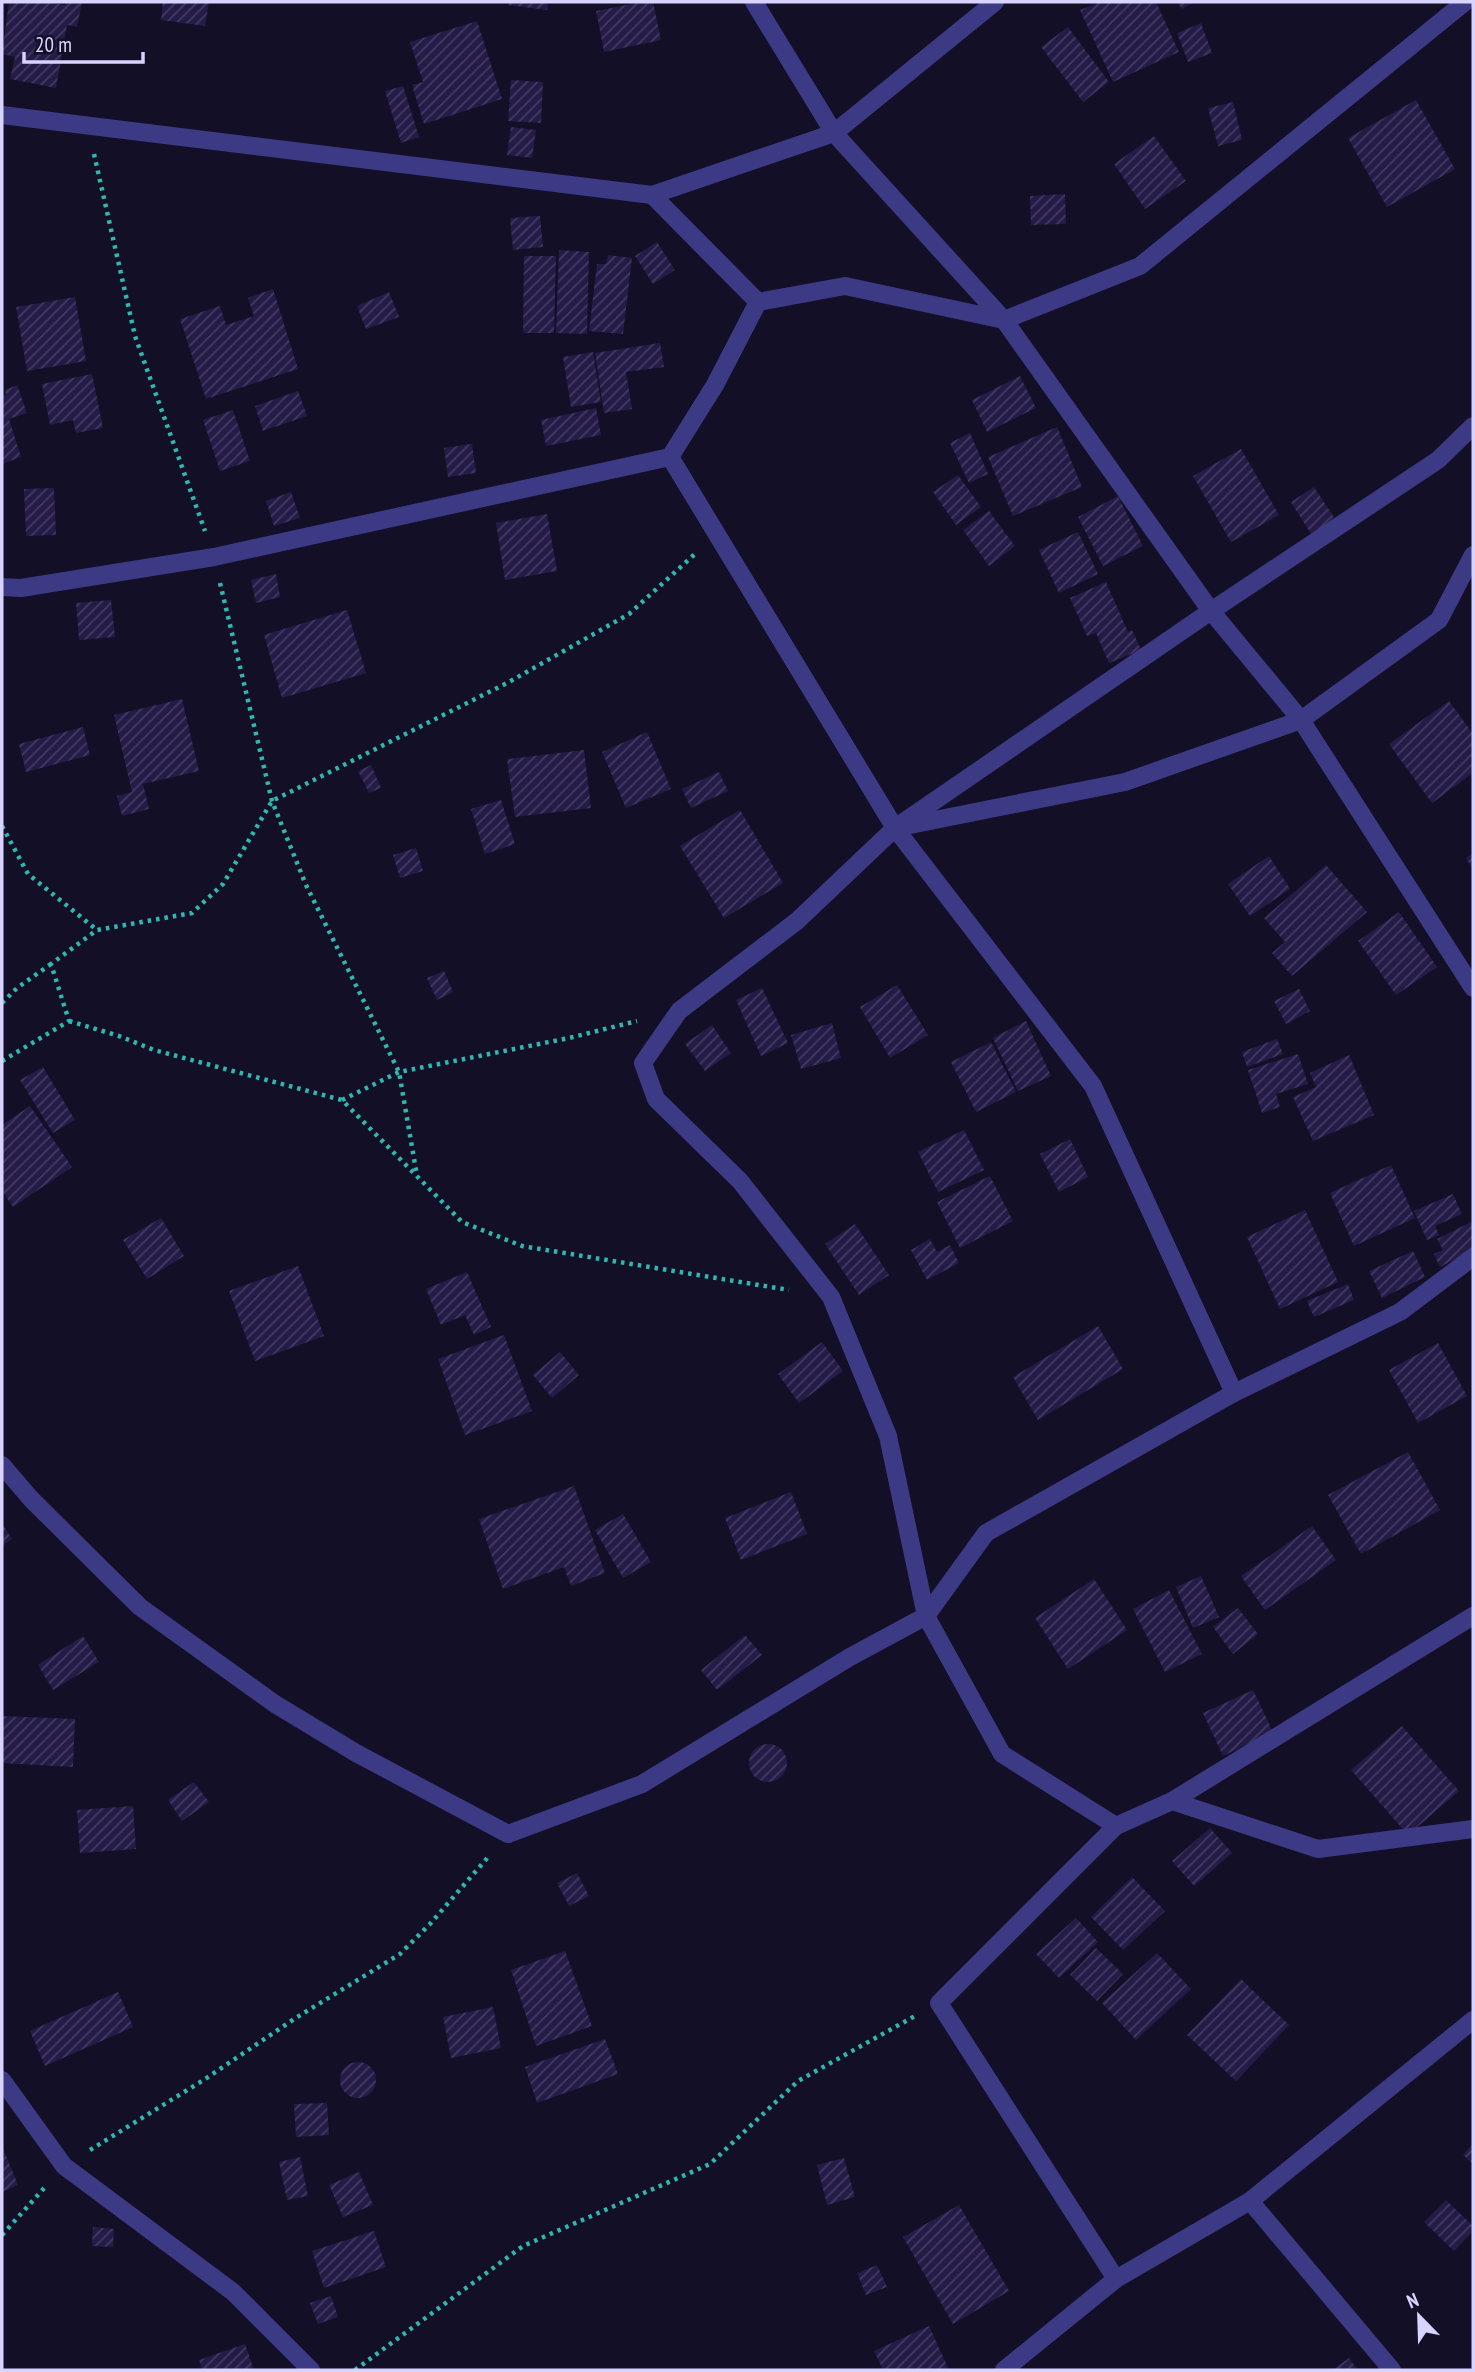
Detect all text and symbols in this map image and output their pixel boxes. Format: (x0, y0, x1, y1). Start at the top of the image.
scale bar (24, 21, 144, 65)
text: 20 m (35, 31, 72, 58)
north arrow (1384, 2281, 1454, 2351)
text: N (1403, 2287, 1422, 2313)

